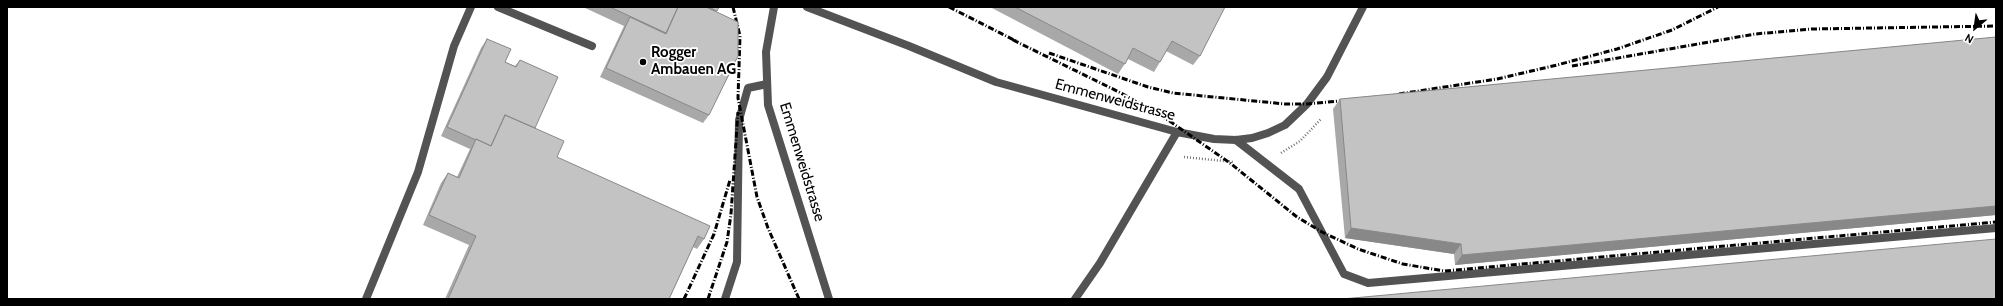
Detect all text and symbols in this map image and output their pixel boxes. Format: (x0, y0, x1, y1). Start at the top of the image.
north arrow (1955, 8, 1995, 48)
text: N (1962, 30, 1976, 47)
place label: Rogger Ambauen AG (651, 44, 736, 79)
marker: Rogger Ambauen AG (638, 57, 648, 67)
street label: Emmenweidstrasse (1053, 75, 1177, 125)
street label: Emmenweidstrasse (775, 100, 829, 224)

